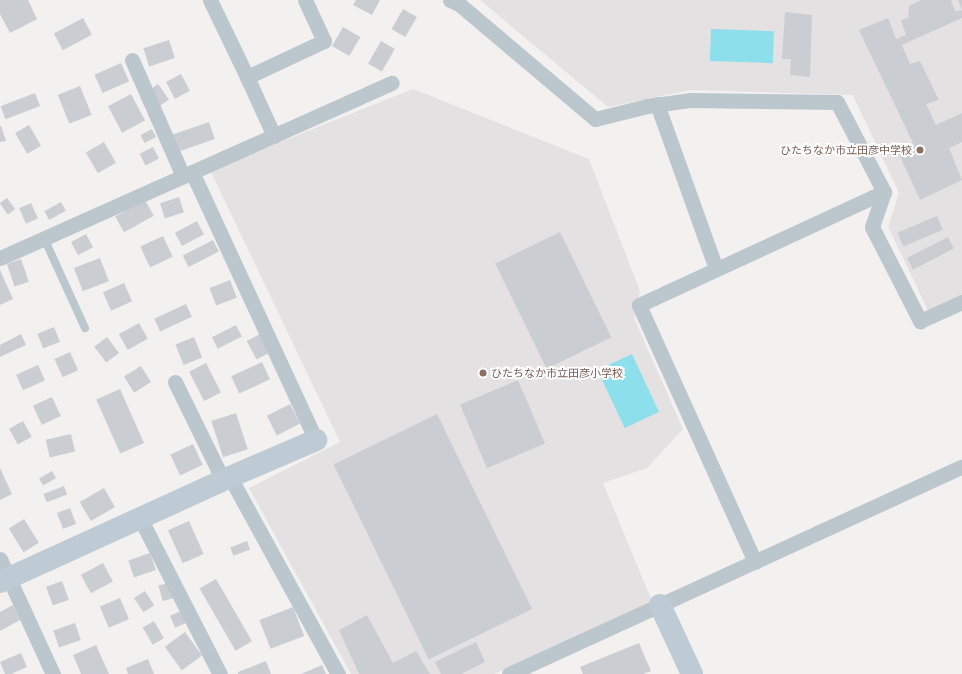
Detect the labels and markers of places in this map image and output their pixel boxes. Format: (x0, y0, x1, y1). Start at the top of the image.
place label: ひたちなか市立田彦中学校 (780, 143, 912, 157)
marker: ひたちなか市立田彦中学校 (915, 145, 925, 155)
place label: ひたちなか市立田彦小学校 (491, 366, 623, 380)
marker: ひたちなか市立田彦小学校 (478, 368, 488, 378)

